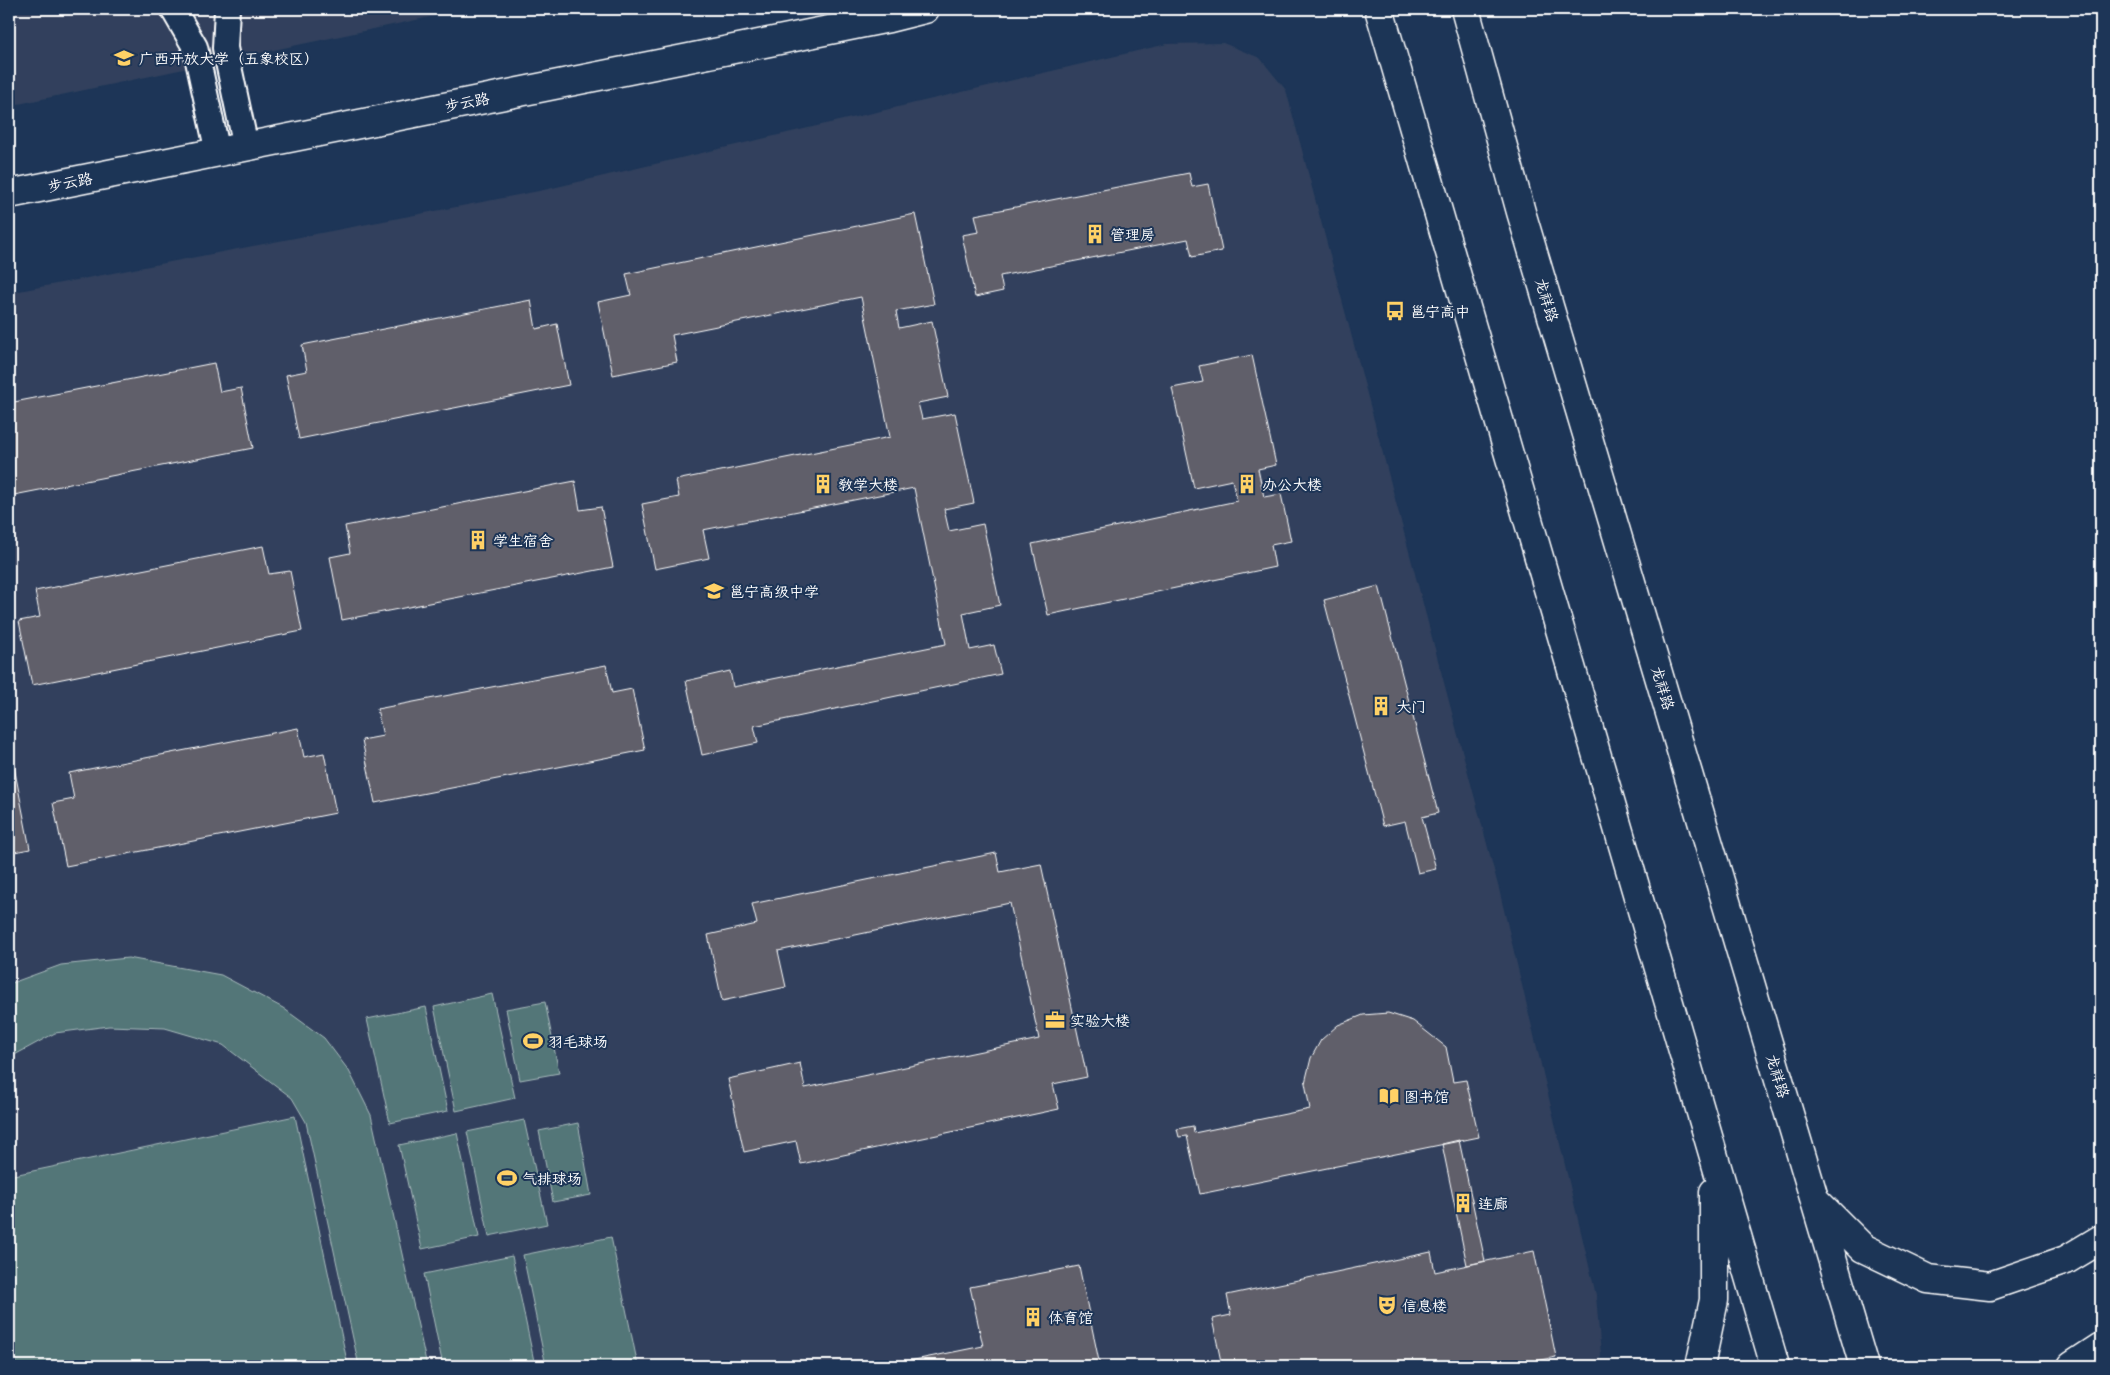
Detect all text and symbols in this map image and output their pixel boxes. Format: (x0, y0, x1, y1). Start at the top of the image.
school or university icon: 广西开放大学（五象校区） (113, 47, 135, 69)
place label: 广西开放大学（五象校区） (139, 49, 319, 68)
street label: 步云路 (443, 88, 491, 116)
street label: 步云路 (46, 168, 94, 196)
building icon: 管理房 (1084, 223, 1106, 245)
place label: 管理房 (1110, 225, 1155, 244)
street label: 龙祥路 (1531, 276, 1563, 324)
bus stop icon: 邕宁高中 (1384, 300, 1406, 322)
place label: 邕宁高中 (1410, 302, 1470, 321)
building icon: 教学大楼 (812, 473, 834, 495)
building icon: 办公大楼 (1236, 473, 1258, 495)
place label: 教学大楼 (838, 475, 898, 494)
place label: 办公大楼 (1262, 475, 1322, 494)
building icon: 学生宿舍 (467, 529, 489, 551)
place label: 学生宿舍 (493, 531, 553, 550)
school or university icon: 邕宁高级中学 (703, 580, 725, 602)
place label: 邕宁高级中学 (729, 582, 819, 601)
street label: 龙祥路 (1647, 664, 1679, 712)
building icon: 大门 (1370, 695, 1392, 717)
place label: 大门 (1396, 697, 1426, 716)
office icon: 实验大楼 (1044, 1009, 1066, 1031)
place label: 实验大楼 (1070, 1011, 1130, 1030)
sports icon: 羽毛球场 (522, 1030, 544, 1052)
place label: 羽毛球场 (548, 1032, 608, 1051)
street label: 龙祥路 (1762, 1052, 1794, 1100)
library icon: 图书馆 (1378, 1085, 1400, 1107)
place label: 图书馆 (1404, 1087, 1449, 1106)
sports icon: 气排球场 (496, 1167, 518, 1189)
place label: 气排球场 (522, 1169, 582, 1188)
building icon: 连廊 (1452, 1192, 1474, 1214)
place label: 连廊 (1478, 1194, 1508, 1213)
theatre icon: 信息楼 (1376, 1294, 1398, 1316)
place label: 信息楼 (1402, 1296, 1447, 1315)
building icon: 体育馆 (1022, 1306, 1044, 1328)
place label: 体育馆 (1048, 1308, 1093, 1327)

